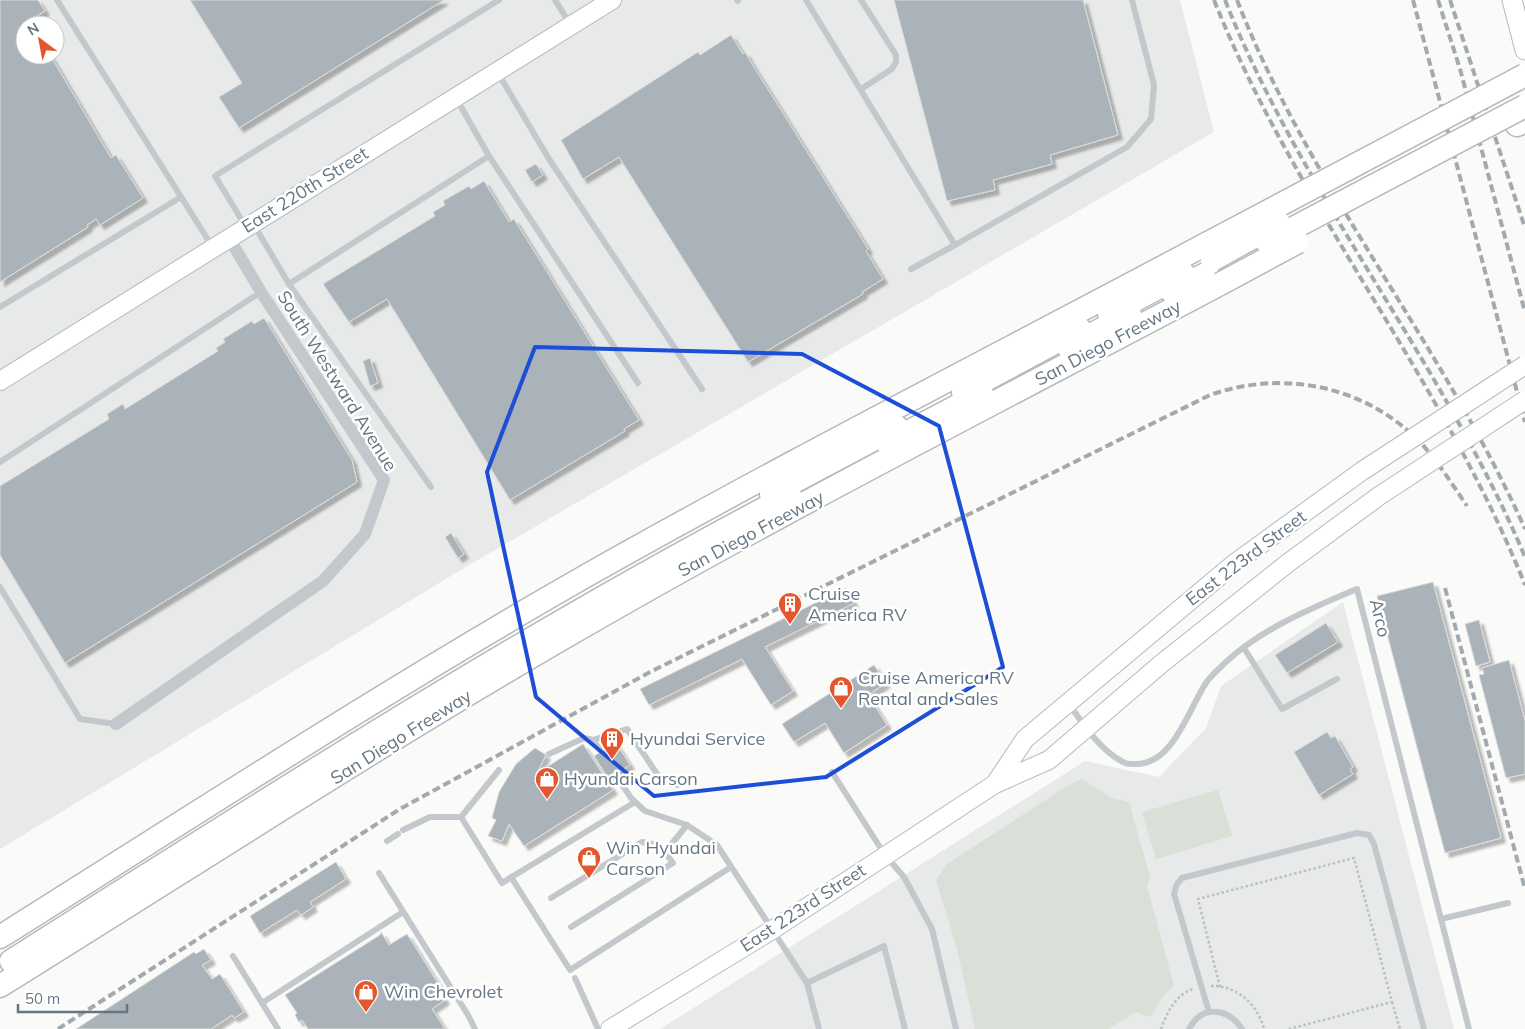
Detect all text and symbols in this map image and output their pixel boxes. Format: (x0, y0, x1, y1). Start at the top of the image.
north arrow (15, 15, 65, 65)
text: N (24, 19, 42, 39)
street label: East 220th Street (237, 141, 372, 238)
street label: South Westward Avenue (272, 286, 402, 475)
street label: San Diego Freeway (1031, 294, 1185, 391)
street label: San Diego Freeway (674, 485, 828, 582)
street label: East 223rd Street (1181, 505, 1311, 610)
place label: Cruise America RV (808, 582, 907, 626)
building icon: Cruise America RV (777, 591, 803, 625)
street label: Arco (1365, 596, 1396, 639)
place label: Cruise America RV Rental and Sales (858, 666, 1014, 710)
shop icon: Cruise America RV Rental and Sales (828, 675, 854, 709)
street label: San Diego Freeway (326, 684, 476, 789)
building icon: Hyundai Service (599, 726, 625, 760)
place label: Hyundai Service (630, 727, 765, 750)
shop icon: Hyundai Carson (534, 766, 560, 800)
place label: Hyundai Carson (564, 767, 698, 790)
place label: Win Hyundai Carson (606, 836, 716, 880)
shop icon: Win Hyundai Carson (576, 845, 602, 879)
street label: East 223rd Street (736, 858, 870, 957)
shop icon: Win Chevrolet (353, 979, 379, 1013)
place label: Win Chevrolet (384, 980, 503, 1003)
scale bar (18, 982, 126, 1014)
text: 50 m (25, 989, 60, 1008)

